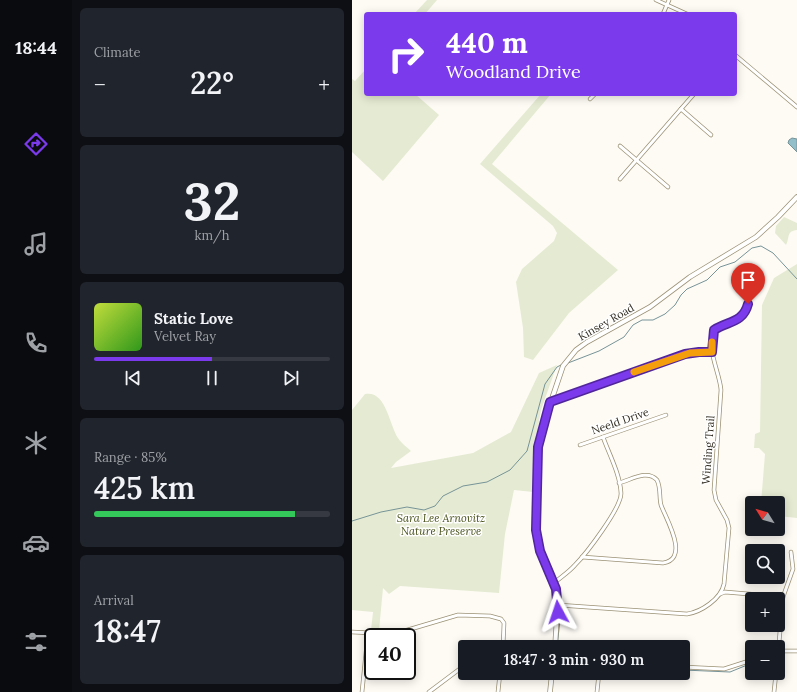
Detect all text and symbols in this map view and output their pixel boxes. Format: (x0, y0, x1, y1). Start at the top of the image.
text: 440 m (446, 25, 528, 61)
icon: right (380, 28, 432, 80)
text: 18:44 (15, 36, 57, 59)
text: Climate (94, 44, 141, 61)
text: Woodland Drive (446, 60, 581, 83)
text: 22° (190, 64, 234, 102)
text: − (94, 70, 106, 98)
text: + (318, 70, 330, 98)
icon: directions (22, 130, 50, 158)
text: 32 (184, 168, 240, 234)
text: km/h (194, 227, 230, 244)
icon: music (22, 230, 50, 258)
pin (731, 263, 765, 304)
icon: arrive (737, 269, 759, 291)
street label: Kinsey Road (575, 300, 637, 344)
text: Static Love (154, 309, 233, 328)
text: Velvet Ray (154, 328, 216, 345)
icon: phone (22, 329, 50, 357)
icon: previous (122, 367, 144, 389)
icon: pause (201, 367, 223, 389)
icon: next (280, 367, 302, 389)
street label: Neeld Drive (589, 405, 651, 437)
street label: Winding Trail (699, 415, 717, 485)
icon: climate (22, 429, 50, 457)
text: Range · 85% (94, 449, 167, 466)
text: 425 km (94, 469, 195, 507)
north arrow (745, 496, 785, 536)
map controls (745, 496, 785, 680)
park label: Sara Lee Arnovitz Nature Preserve (397, 511, 485, 538)
icon: car (22, 529, 50, 557)
button: search (745, 544, 785, 584)
position arrow (537, 591, 579, 633)
text: Arrival (94, 592, 134, 609)
button: + (745, 592, 785, 632)
text: 18:47 (94, 612, 161, 650)
icon: filters (22, 628, 50, 656)
speed limit sign: 40 (364, 628, 416, 680)
button: − (745, 640, 785, 680)
text: 18:47 · 3 min · 930 m (504, 650, 644, 669)

